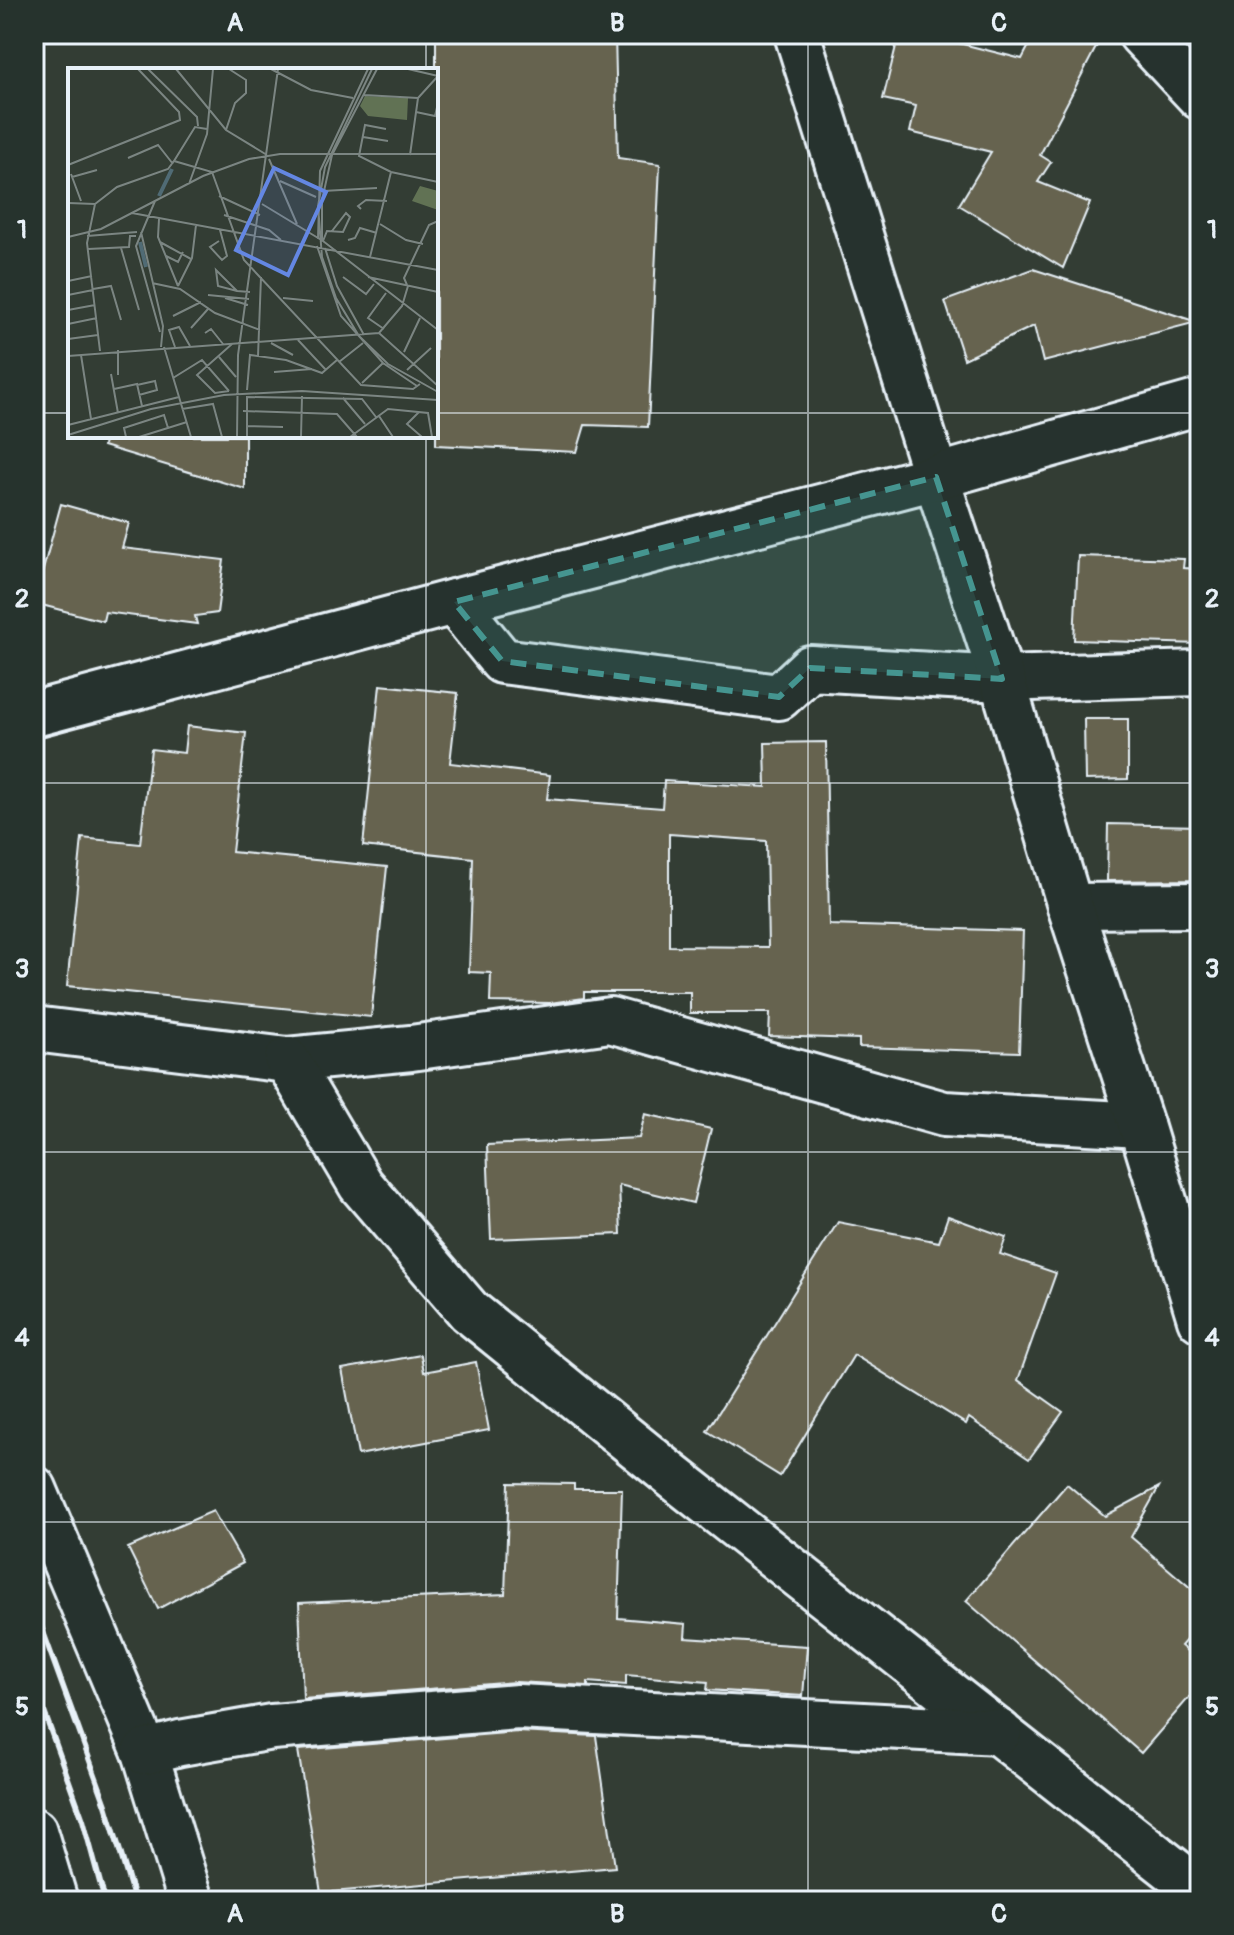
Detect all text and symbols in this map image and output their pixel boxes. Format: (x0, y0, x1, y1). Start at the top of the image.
text: A (227, 7, 244, 39)
text: B (610, 7, 624, 39)
text: C (991, 7, 1007, 39)
inset map (68, 68, 438, 438)
text: 1 (17, 214, 27, 246)
text: 1 (1207, 214, 1217, 246)
text: 2 (15, 583, 29, 615)
text: 2 (1205, 583, 1219, 615)
text: 3 (15, 953, 29, 985)
text: 3 (1205, 953, 1219, 985)
text: 4 (14, 1322, 30, 1354)
text: 4 (1204, 1322, 1220, 1354)
text: 5 (15, 1691, 29, 1723)
text: 5 (1205, 1691, 1219, 1723)
text: A (227, 1898, 244, 1930)
text: B (610, 1898, 624, 1930)
text: C (991, 1898, 1007, 1930)

